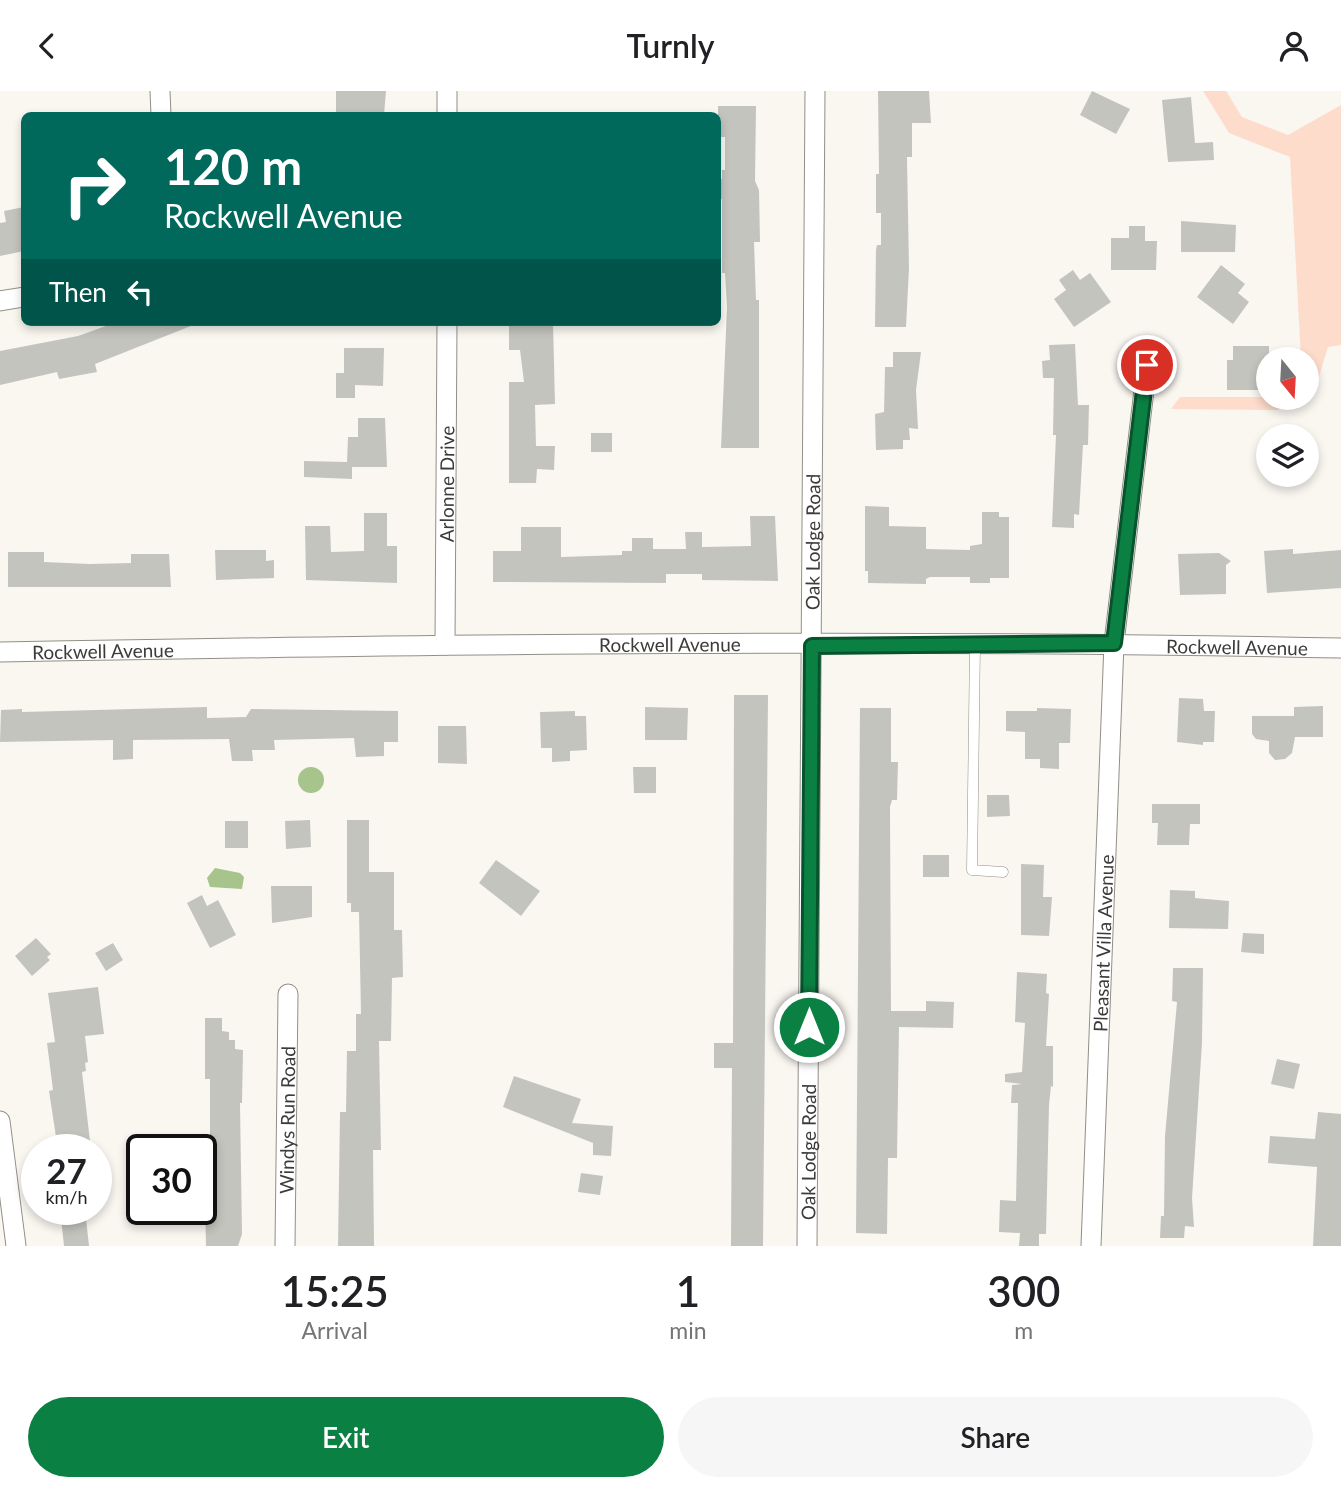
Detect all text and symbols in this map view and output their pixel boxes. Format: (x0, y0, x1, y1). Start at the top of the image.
text: Turnly (626, 26, 715, 65)
icon: back (28, 27, 66, 65)
icon: person (1275, 27, 1313, 65)
text: 120 m (164, 137, 302, 195)
icon: right (49, 140, 140, 231)
text: Rockwell Avenue (164, 196, 403, 235)
icon: left (121, 273, 159, 311)
text: Then (49, 276, 107, 308)
pin (1117, 335, 1177, 395)
icon: arrive (1128, 346, 1166, 384)
north arrow (1256, 347, 1320, 409)
map controls (1256, 347, 1319, 487)
button: layers (1256, 424, 1319, 487)
street label: Arlonne Drive (434, 426, 458, 542)
street label: Oak Lodge Road (800, 474, 824, 610)
street label: Rockwell Avenue (599, 632, 741, 656)
street label: Rockwell Avenue (1166, 634, 1308, 659)
street label: Rockwell Avenue (32, 638, 174, 663)
street label: Pleasant Villa Avenue (1088, 854, 1117, 1032)
position arrow (772, 990, 846, 1064)
street label: Windys Run Road (274, 1046, 299, 1194)
street label: Oak Lodge Road (796, 1084, 820, 1220)
speed limit sign: 30 (126, 1134, 217, 1225)
text: 27 (46, 1149, 87, 1191)
text: km/h (45, 1186, 88, 1208)
text: 15:25 (281, 1266, 389, 1316)
text: 1 (676, 1266, 700, 1316)
text: 300 (987, 1266, 1060, 1316)
text: Arrival (302, 1316, 368, 1344)
text: min (669, 1316, 707, 1344)
text: m (1014, 1316, 1033, 1344)
button: Exit (28, 1397, 664, 1477)
button: Share (678, 1397, 1313, 1477)

